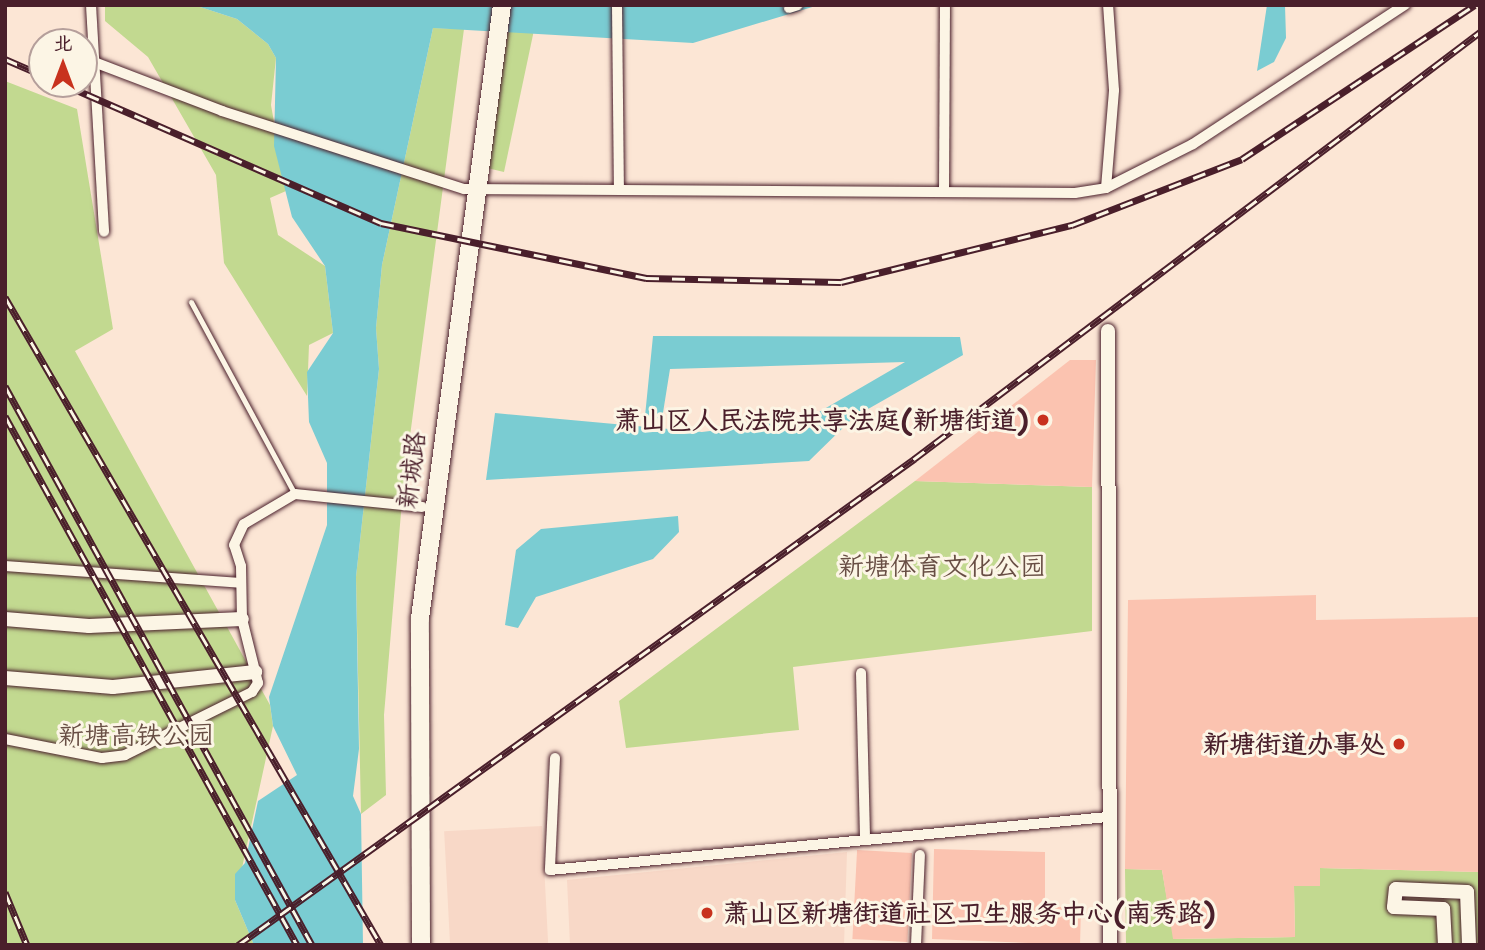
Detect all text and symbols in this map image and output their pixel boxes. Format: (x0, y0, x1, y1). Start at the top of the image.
north arrow (28, 28, 98, 98)
text: 北 (53, 31, 73, 56)
place label: 萧山区人民法院共享法庭(新塘街道) (614, 404, 1029, 436)
marker: 萧山区人民法院共享法庭(新塘街道) (1035, 412, 1051, 428)
street label: 新城路 (391, 429, 431, 511)
park label: 新塘体育文化公园 (838, 550, 1046, 582)
park label: 新塘高铁公园 (58, 719, 214, 751)
place label: 新塘街道办事处 (1203, 728, 1385, 760)
marker: 新塘街道办事处 (1391, 736, 1407, 752)
place label: 萧山区新塘街道社区卫生服务中心(南秀路) (723, 897, 1216, 929)
marker: 萧山区新塘街道社区卫生服务中心(南秀路) (697, 903, 717, 923)

